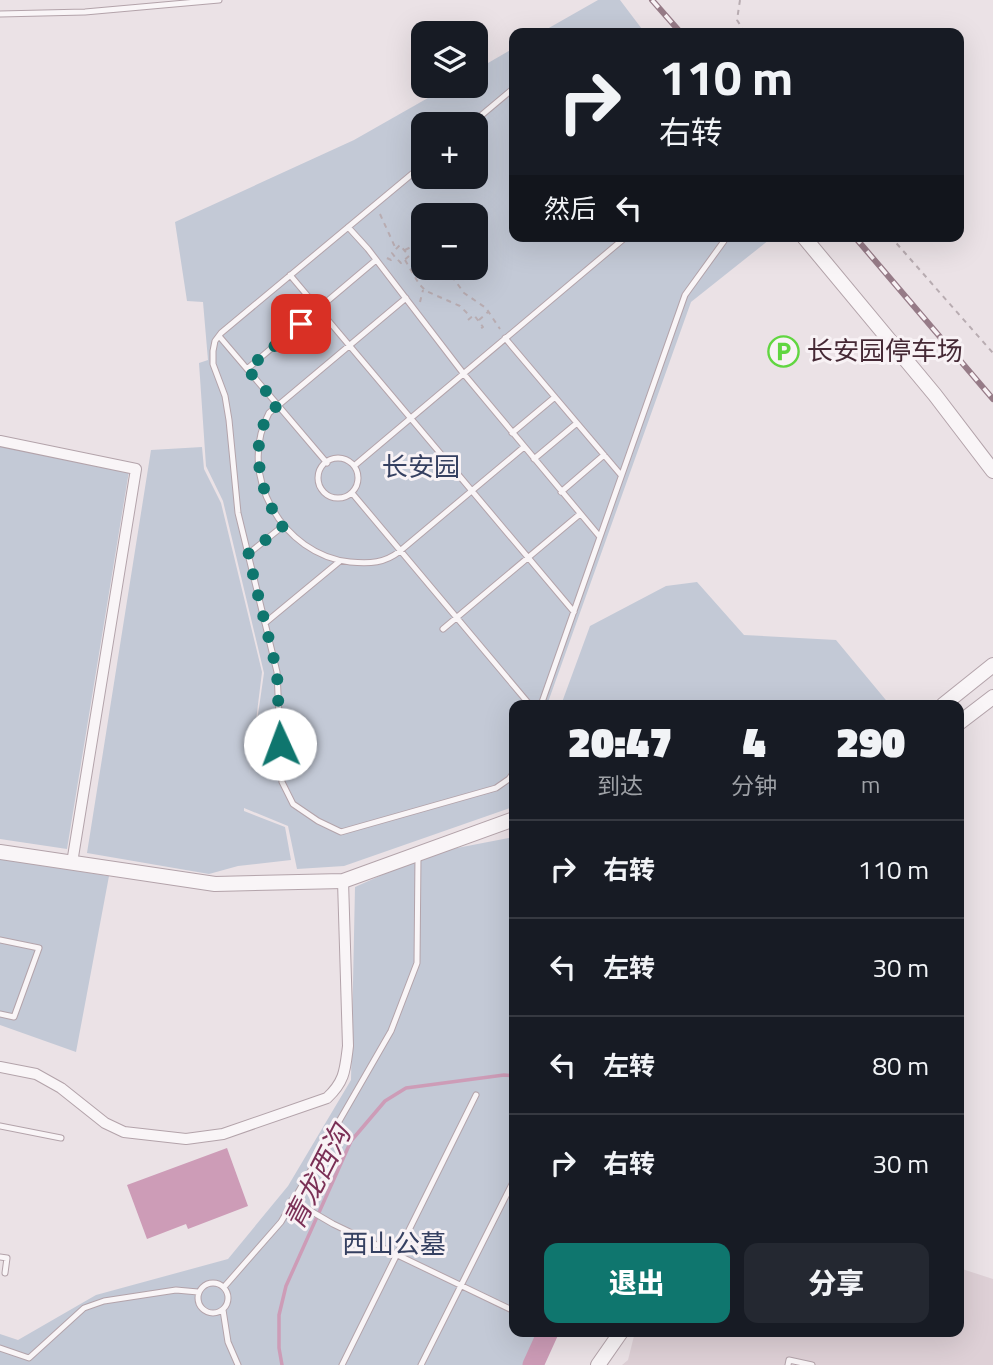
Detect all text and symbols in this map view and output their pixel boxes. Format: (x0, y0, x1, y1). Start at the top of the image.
map controls (411, 21, 488, 280)
button: layers (411, 21, 488, 98)
text: 110 m (659, 39, 793, 114)
icon: right (544, 56, 635, 147)
text: 右转 (659, 108, 723, 156)
button: + (411, 112, 488, 189)
text: 然后 (544, 189, 596, 228)
icon: left (610, 189, 648, 227)
button: − (411, 203, 488, 280)
pin (271, 294, 331, 354)
icon: arrive (282, 305, 320, 343)
place label: 长安园停车场 (807, 331, 963, 370)
parking icon: 长安园停车场 (767, 334, 801, 368)
park label: 长安园 (382, 447, 460, 486)
position arrow (243, 707, 317, 781)
text: 20:47 (568, 709, 672, 773)
text: 4 (743, 709, 766, 773)
text: 290 (836, 709, 905, 773)
text: m (861, 767, 880, 802)
text: 到达 (597, 768, 643, 803)
text: 分钟 (731, 768, 777, 803)
icon: right (544, 850, 582, 888)
text: 右转 (603, 850, 655, 889)
text: 110 m (858, 850, 929, 889)
icon: left (544, 948, 582, 986)
text: 左转 (603, 948, 655, 987)
text: 30 m (872, 948, 929, 987)
icon: left (544, 1046, 582, 1084)
text: 左转 (603, 1046, 655, 1085)
text: 80 m (872, 1046, 929, 1085)
water label: 青龙西沟 (272, 1114, 362, 1236)
icon: right (544, 1144, 582, 1182)
text: 右转 (603, 1144, 655, 1183)
text: 30 m (872, 1144, 929, 1183)
park label: 西山公墓 (342, 1224, 446, 1263)
button: 退出 (544, 1243, 730, 1323)
button: 分享 (744, 1243, 929, 1323)

